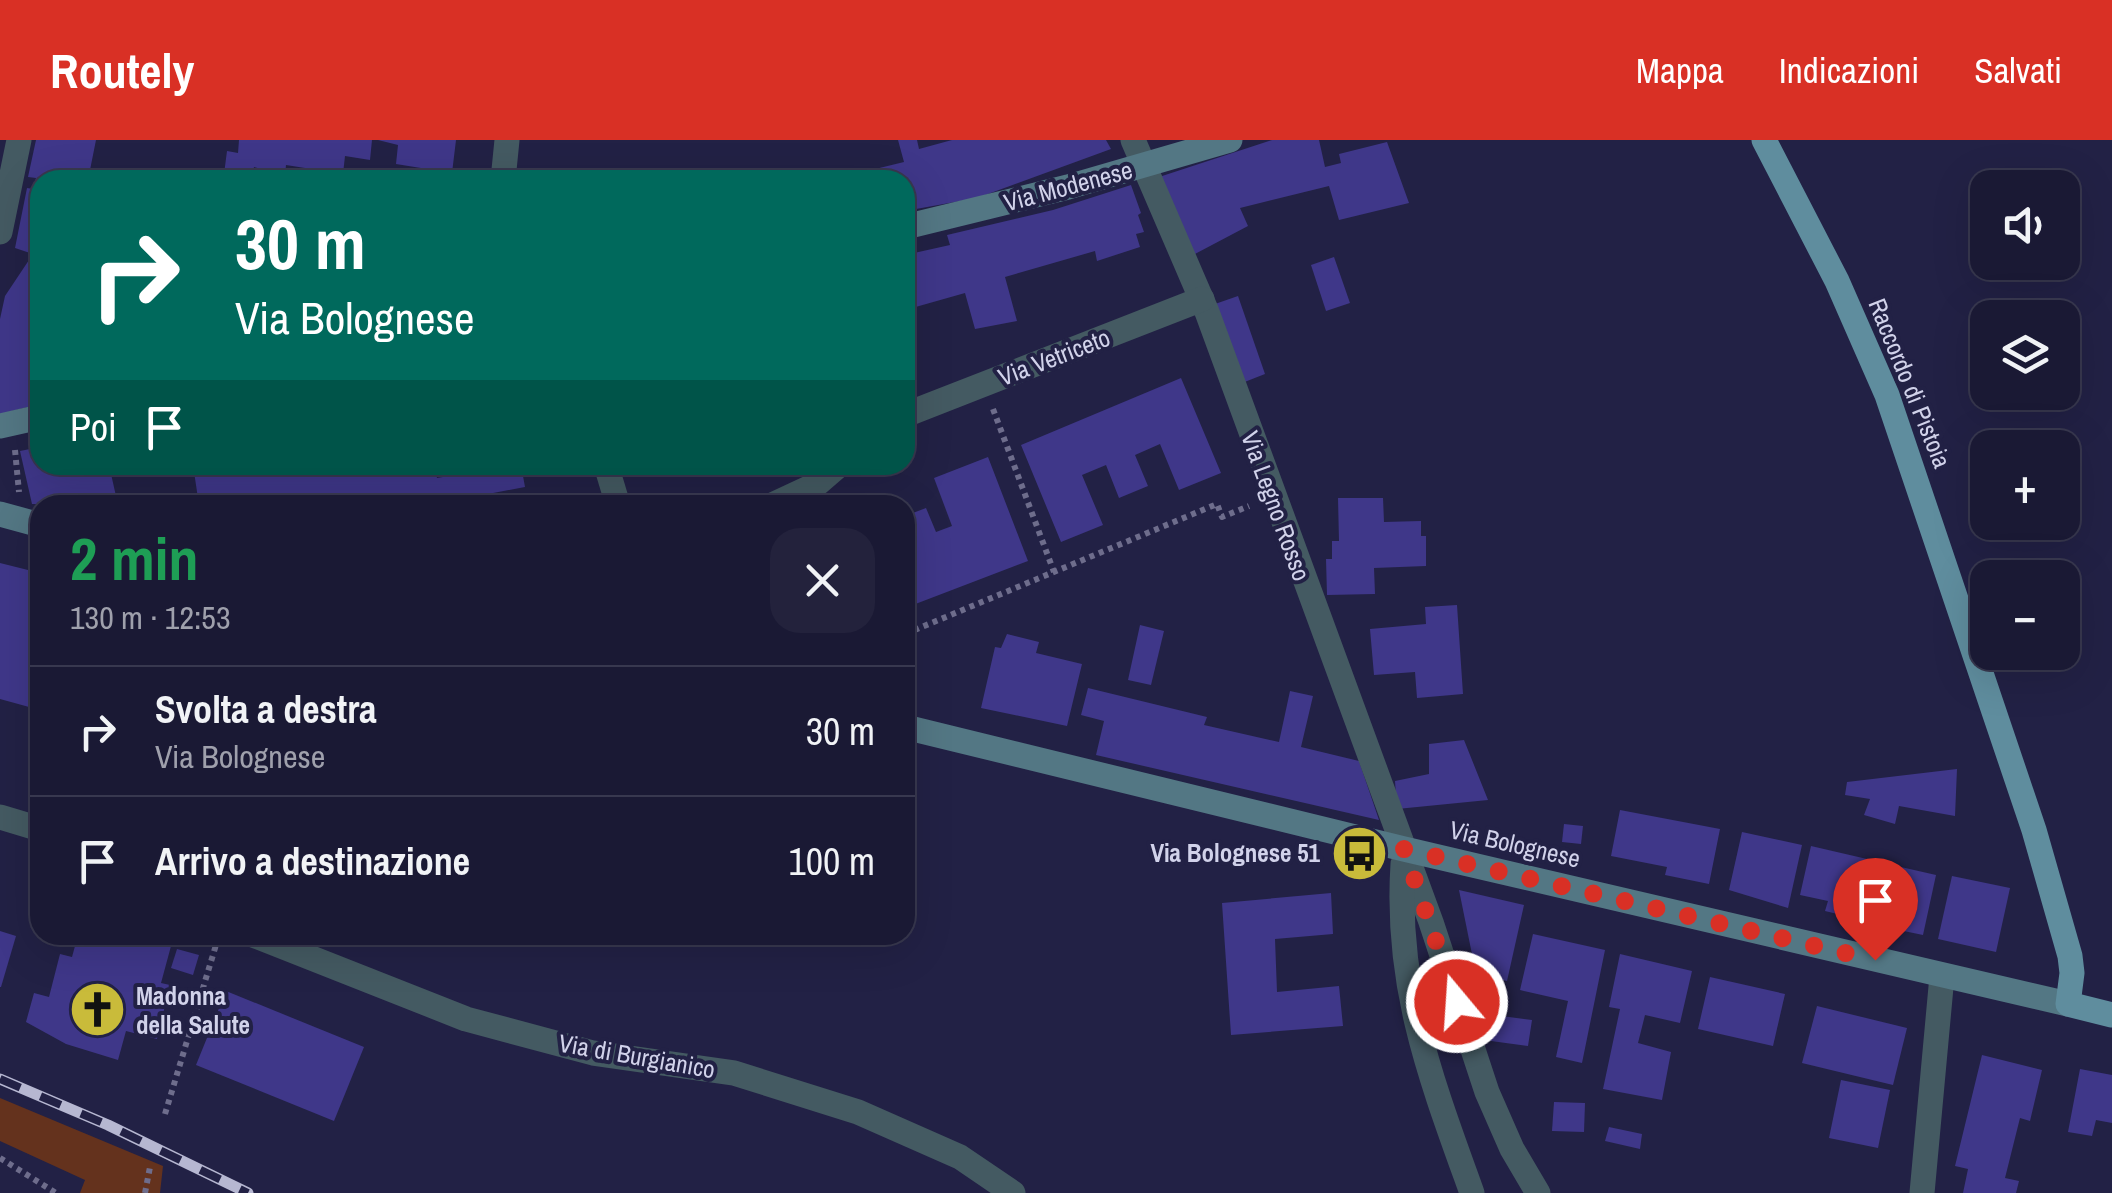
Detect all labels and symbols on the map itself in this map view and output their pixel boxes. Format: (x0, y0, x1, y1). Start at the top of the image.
street label: Via Modenese (1000, 153, 1136, 219)
street label: Raccordo di Pistoia (1861, 293, 1960, 473)
street label: Via Vetriceto (993, 320, 1115, 394)
street label: Via Legno Rosso (1233, 426, 1319, 586)
street label: Via Bolognese (1446, 812, 1584, 876)
bus stop icon: Via Bolognese 51 (1329, 823, 1389, 883)
place label: Via Bolognese 51 (1151, 836, 1321, 870)
pin (1833, 858, 1918, 961)
position arrow (1405, 950, 1509, 1054)
place label: Madonna della Salute (136, 979, 250, 1042)
church icon: Madonna della Salute (67, 980, 127, 1040)
street label: Via di Burgianico (556, 1026, 718, 1086)

